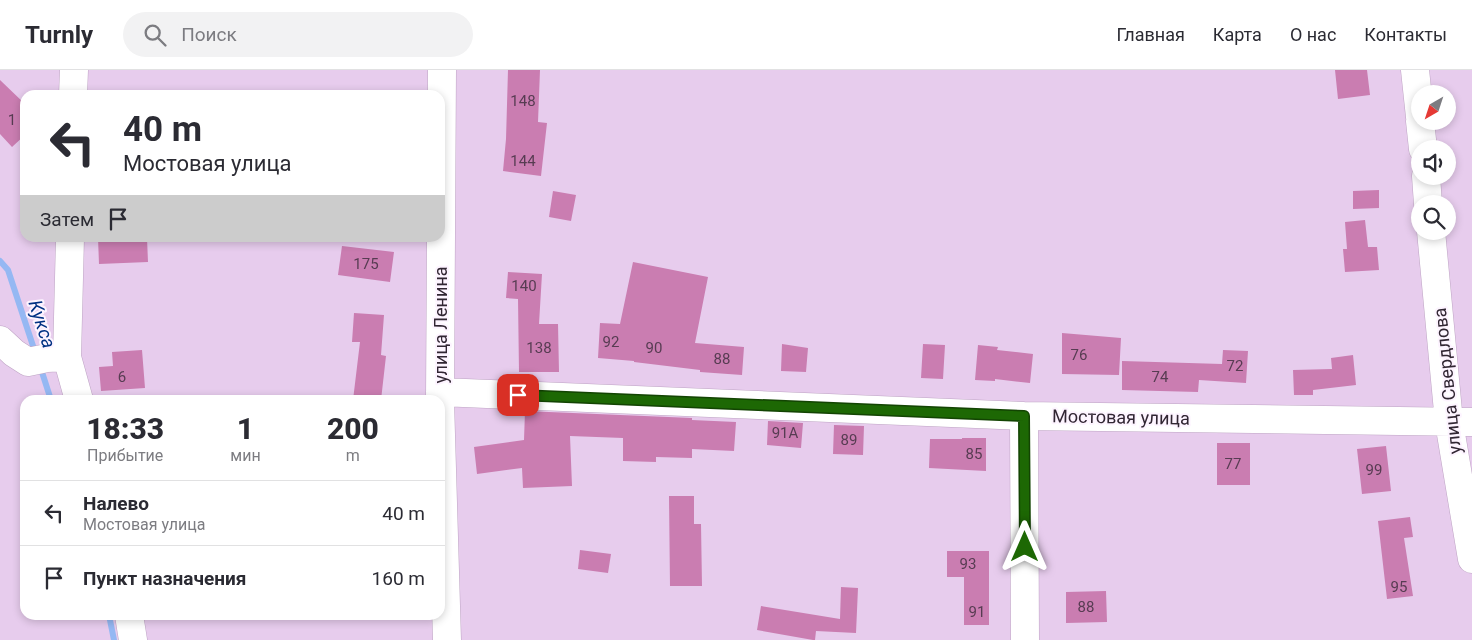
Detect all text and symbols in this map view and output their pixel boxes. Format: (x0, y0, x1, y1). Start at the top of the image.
search box (123, 12, 473, 57)
text: Turnly (25, 21, 93, 49)
icon: search (141, 21, 169, 49)
text: Поиск (181, 23, 237, 46)
text: Главная (1116, 24, 1185, 45)
text: Карта (1213, 24, 1262, 45)
text: О нас (1290, 24, 1336, 45)
text: Контакты (1364, 24, 1447, 45)
north arrow (1411, 85, 1456, 130)
map controls (1411, 85, 1456, 240)
house number: 148 (510, 92, 536, 110)
text: 40 m (123, 109, 202, 150)
icon: left (40, 110, 105, 175)
house number: 1 (8, 111, 16, 129)
button: sound (1411, 140, 1456, 185)
text: Мостовая улица (123, 151, 291, 176)
house number: 144 (510, 152, 536, 170)
button: search (1411, 195, 1456, 240)
icon: arrive (104, 205, 132, 233)
text: Затем (40, 208, 94, 231)
house number: 175 (353, 255, 379, 273)
street label: улица Ленина (430, 266, 451, 384)
house number: 140 (511, 277, 537, 295)
water label: Кукса (23, 297, 61, 351)
street label: улица Свердлова (1429, 307, 1465, 455)
house number: 92 (603, 333, 619, 351)
house number: 138 (526, 339, 552, 357)
house number: 90 (646, 339, 662, 357)
house number: 76 (1071, 346, 1087, 364)
house number: 88 (714, 350, 730, 368)
house number: 72 (1227, 357, 1243, 375)
house number: 6 (118, 368, 126, 386)
house number: 74 (1152, 368, 1169, 386)
pin (497, 374, 539, 416)
icon: arrive (504, 381, 532, 409)
street label: Мостовая улица (1052, 405, 1190, 429)
text: 18:33 (86, 411, 164, 446)
text: 1 (237, 411, 254, 446)
text: 200 (327, 411, 379, 446)
house number: 91А (772, 424, 799, 442)
house number: 89 (841, 431, 857, 449)
house number: 85 (966, 445, 982, 463)
text: Прибытие (87, 446, 163, 465)
text: мин (230, 446, 261, 465)
text: m (346, 446, 360, 465)
house number: 77 (1225, 455, 1241, 473)
house number: 99 (1366, 461, 1382, 479)
text: Налево (83, 492, 149, 515)
icon: left (40, 499, 68, 527)
text: 40 m (382, 502, 425, 525)
text: Мостовая улица (83, 515, 205, 534)
position arrow (998, 520, 1050, 572)
house number: 93 (960, 555, 976, 573)
icon: arrive (40, 564, 68, 592)
text: Пункт назначения (83, 567, 246, 590)
text: 160 m (372, 567, 425, 590)
house number: 95 (1391, 578, 1407, 596)
house number: 88 (1078, 598, 1094, 616)
house number: 91 (969, 603, 985, 621)

